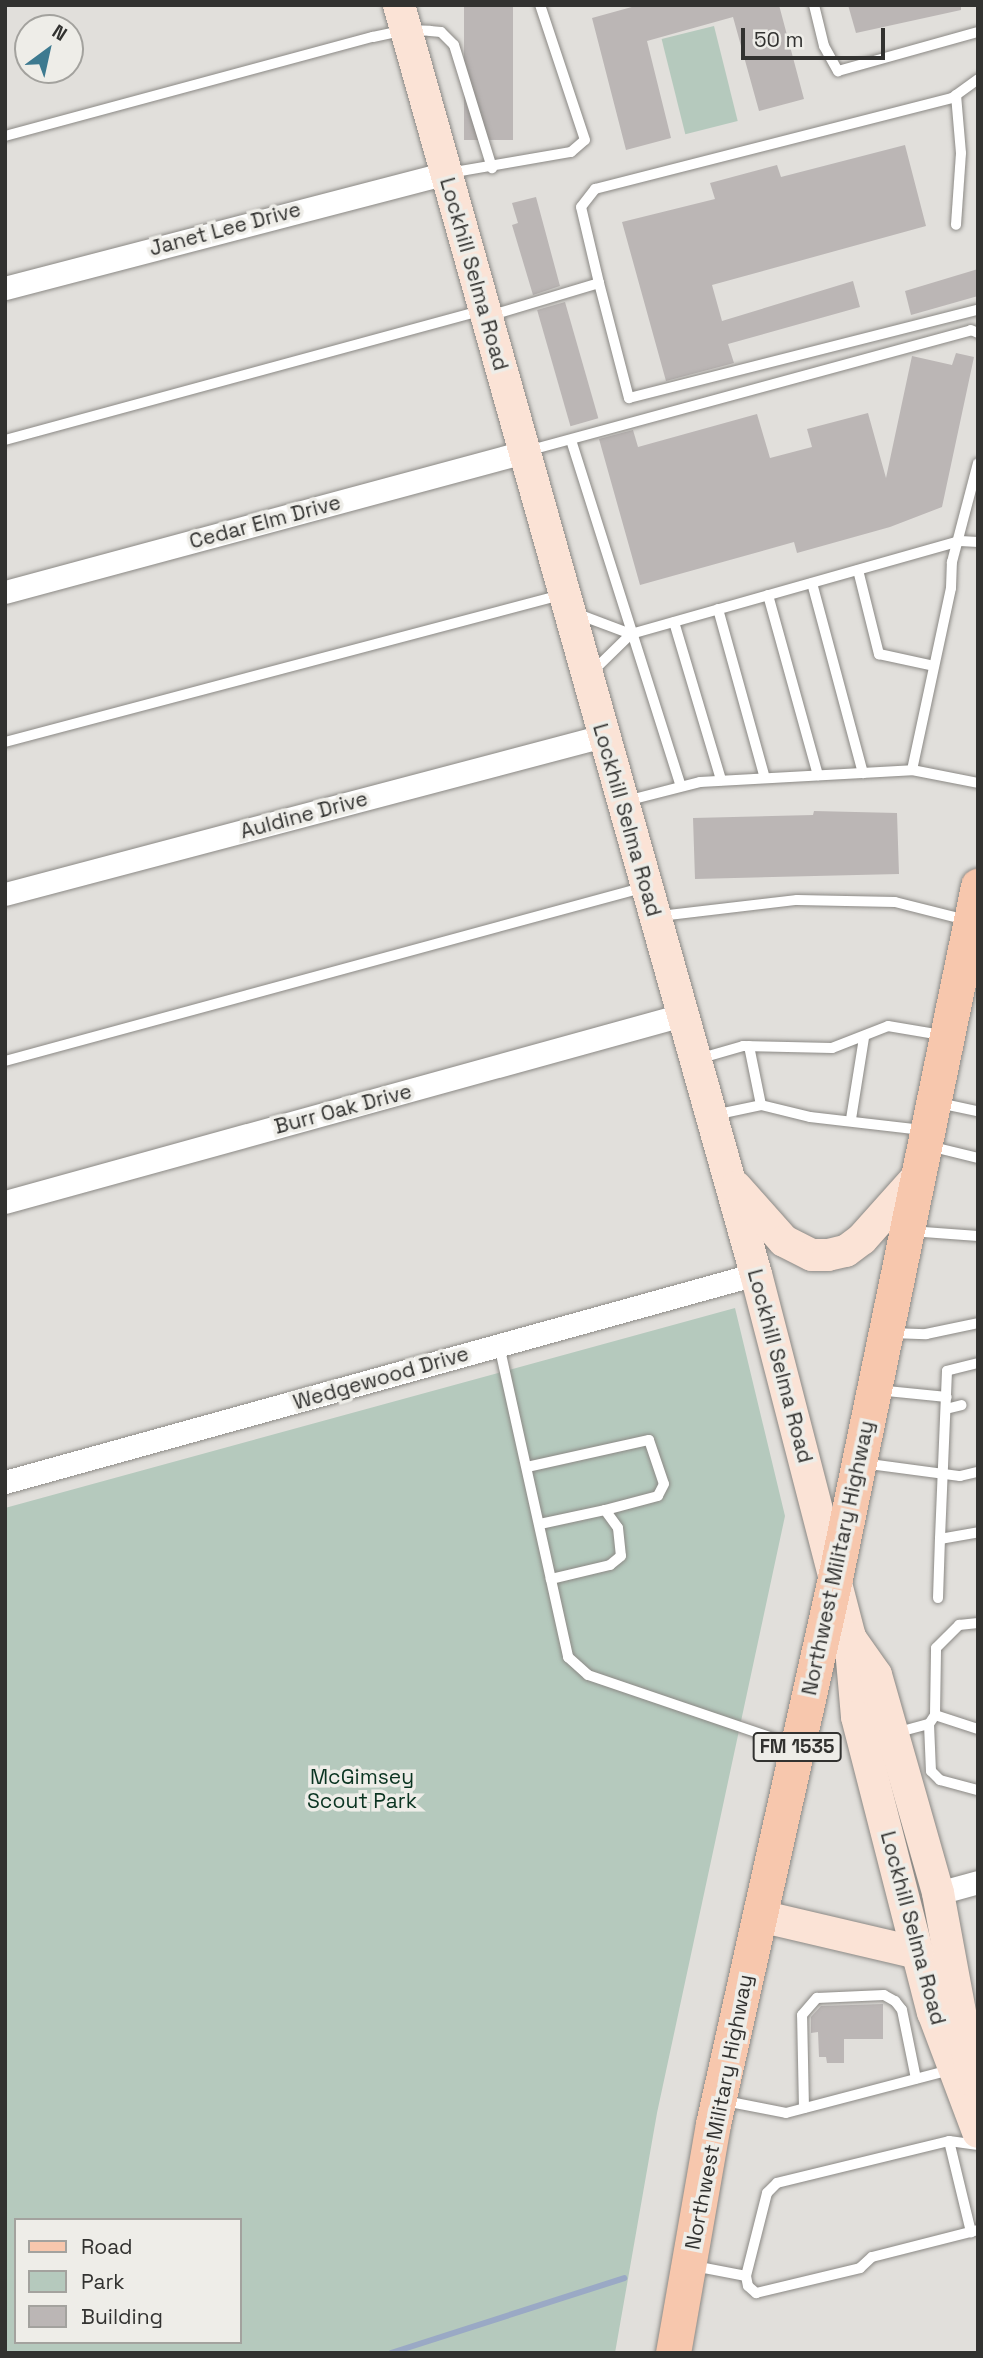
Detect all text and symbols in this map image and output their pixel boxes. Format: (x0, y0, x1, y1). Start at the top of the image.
north arrow (14, 14, 84, 84)
scale bar (745, 14, 888, 58)
text: N (47, 19, 72, 47)
text: 50 m (754, 26, 804, 53)
street label: Lockhill Selma Road (434, 175, 514, 373)
street label: Janet Lee Drive (146, 197, 304, 261)
street label: Cedar Elm Drive (187, 490, 343, 554)
street label: Lockhill Selma Road (587, 721, 667, 919)
street label: Auldine Drive (238, 786, 370, 844)
street label: Burr Oak Drive (272, 1079, 414, 1139)
street label: Lockhill Selma Road (742, 1266, 818, 1466)
street label: Wedgewood Drive (290, 1341, 472, 1415)
street label: Northwest Military Highway (797, 1418, 879, 1698)
road number: FM 1535 (752, 1732, 842, 1763)
park label: McGimsey Scout Park (307, 1764, 417, 1814)
street label: Lockhill Selma Road (875, 1828, 951, 2028)
street label: Northwest Military Highway (680, 1972, 758, 2252)
legend (14, 2218, 242, 2344)
text: Road (81, 2233, 133, 2260)
text: Park (81, 2268, 125, 2295)
text: Building (81, 2303, 163, 2330)

